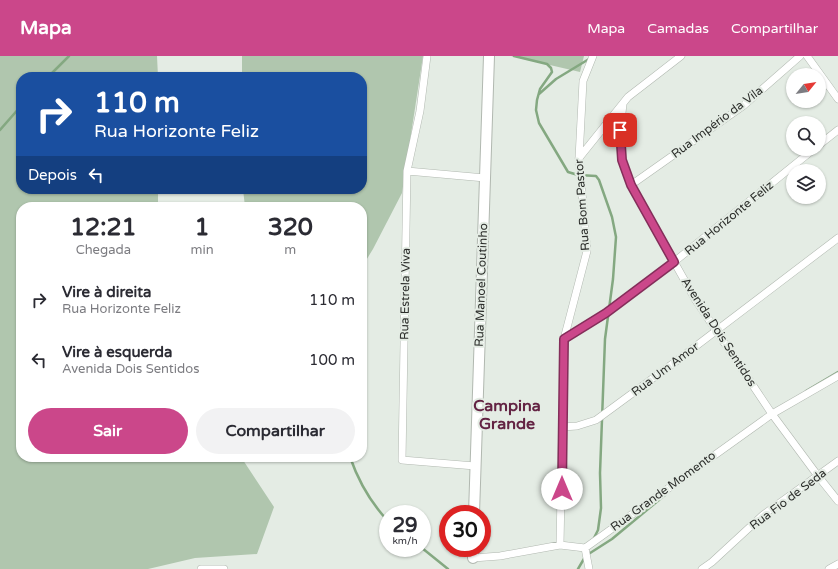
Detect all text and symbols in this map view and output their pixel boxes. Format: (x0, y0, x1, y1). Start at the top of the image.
text: Mapa (20, 17, 72, 39)
text: Mapa (587, 20, 625, 37)
text: Camadas (647, 20, 709, 37)
text: Compartilhar (731, 20, 818, 37)
north arrow (786, 68, 826, 108)
map controls (786, 68, 826, 204)
street label: Rua Império da Vila (669, 83, 765, 161)
text: 110 m (94, 86, 180, 120)
icon: right (28, 88, 80, 140)
pin (603, 113, 637, 147)
button: search (786, 116, 826, 156)
icon: arrive (609, 119, 631, 141)
text: Rua Horizonte Feliz (94, 120, 259, 142)
street label: Rua Bom Pastor (572, 158, 592, 251)
icon: left (85, 164, 107, 186)
button: layers (786, 164, 826, 204)
text: Depois (28, 166, 77, 184)
street label: Rua Horizonte Feliz (682, 178, 776, 258)
text: 12:21 (70, 213, 137, 242)
text: 1 (195, 213, 210, 242)
text: 320 (268, 213, 313, 242)
street label: Rua Manoel Coutinho (472, 223, 490, 347)
text: Chegada (76, 242, 131, 258)
text: min (191, 242, 214, 258)
text: m (284, 242, 296, 258)
street label: Rua Estrela Viva (397, 248, 413, 340)
street label: Avenida Dois Sentidos (679, 275, 760, 389)
text: Vire à direita (62, 283, 151, 301)
icon: right (28, 289, 50, 311)
text: 110 m (309, 291, 355, 309)
text: Rua Horizonte Feliz (62, 301, 181, 317)
street label: Rua Um Amor (629, 339, 702, 399)
text: Vire à esquerda (62, 343, 172, 361)
icon: left (28, 349, 50, 371)
text: 100 m (309, 351, 355, 369)
text: Avenida Dois Sentidos (62, 361, 199, 377)
district label: Campina Grande (473, 396, 541, 434)
button: Sair (28, 408, 188, 454)
button: Compartilhar (196, 408, 355, 454)
street label: Rua Grande Momento (608, 448, 718, 534)
street label: Rua Fio de Seda (747, 466, 829, 532)
position arrow (541, 468, 583, 510)
speed limit sign: 30 (439, 505, 491, 557)
text: 29 (392, 514, 418, 538)
text: km/h (392, 535, 418, 547)

